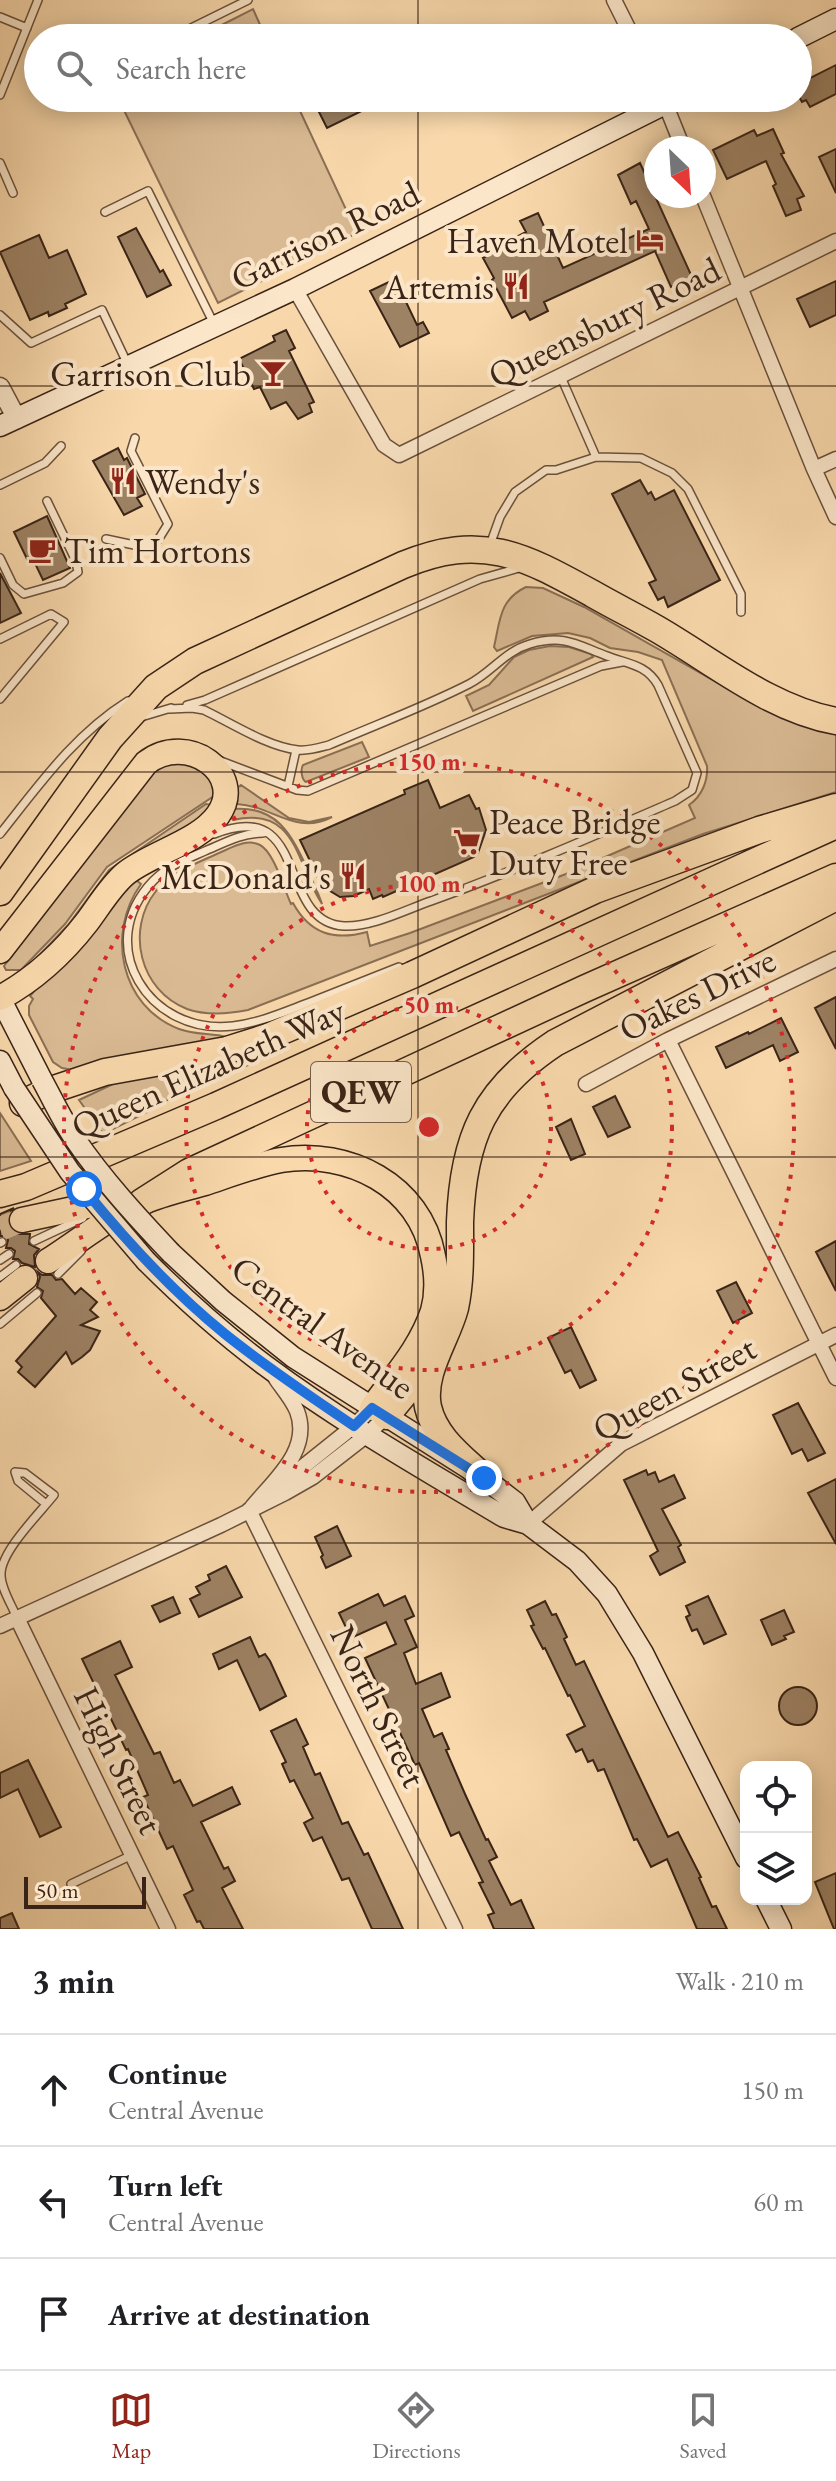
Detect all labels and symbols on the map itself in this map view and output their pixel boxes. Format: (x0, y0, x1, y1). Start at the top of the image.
north arrow (644, 136, 716, 208)
street label: Garrison Road (223, 169, 428, 301)
place label: Haven Motel (447, 217, 628, 264)
hotel icon: Haven Motel (635, 225, 665, 255)
street label: Queensbury Road (480, 245, 729, 399)
place label: Artemis (382, 263, 494, 310)
restaurant icon: Artemis (501, 271, 531, 301)
place label: Garrison Club (50, 350, 251, 397)
bar icon: Garrison Club (258, 358, 288, 388)
place label: Wendy's (145, 458, 260, 505)
restaurant icon: Wendy's (108, 466, 138, 496)
place label: Tim Hortons (64, 527, 251, 574)
cafe icon: Tim Hortons (27, 535, 57, 565)
text: 150 m (397, 746, 461, 777)
place label: Peace Bridge Duty Free (489, 798, 661, 886)
supermarket icon: Peace Bridge Duty Free (452, 827, 482, 857)
place label: McDonald's (161, 853, 331, 900)
restaurant icon: McDonald's (338, 861, 368, 891)
text: 100 m (397, 868, 461, 899)
street label: Oakes Drive (611, 936, 783, 1052)
street label: Queen Elizabeth Way (64, 986, 352, 1149)
text: 50 m (404, 989, 454, 1020)
road number: QEW (311, 1062, 411, 1122)
centre of rings (415, 1113, 443, 1141)
route start (66, 1171, 102, 1207)
street label: Central Avenue (222, 1245, 424, 1409)
street label: Queen Street (584, 1324, 764, 1452)
route end (466, 1460, 502, 1496)
street label: North Street (320, 1617, 439, 1795)
street label: High Street (63, 1678, 175, 1842)
scale bar (24, 1873, 146, 1909)

